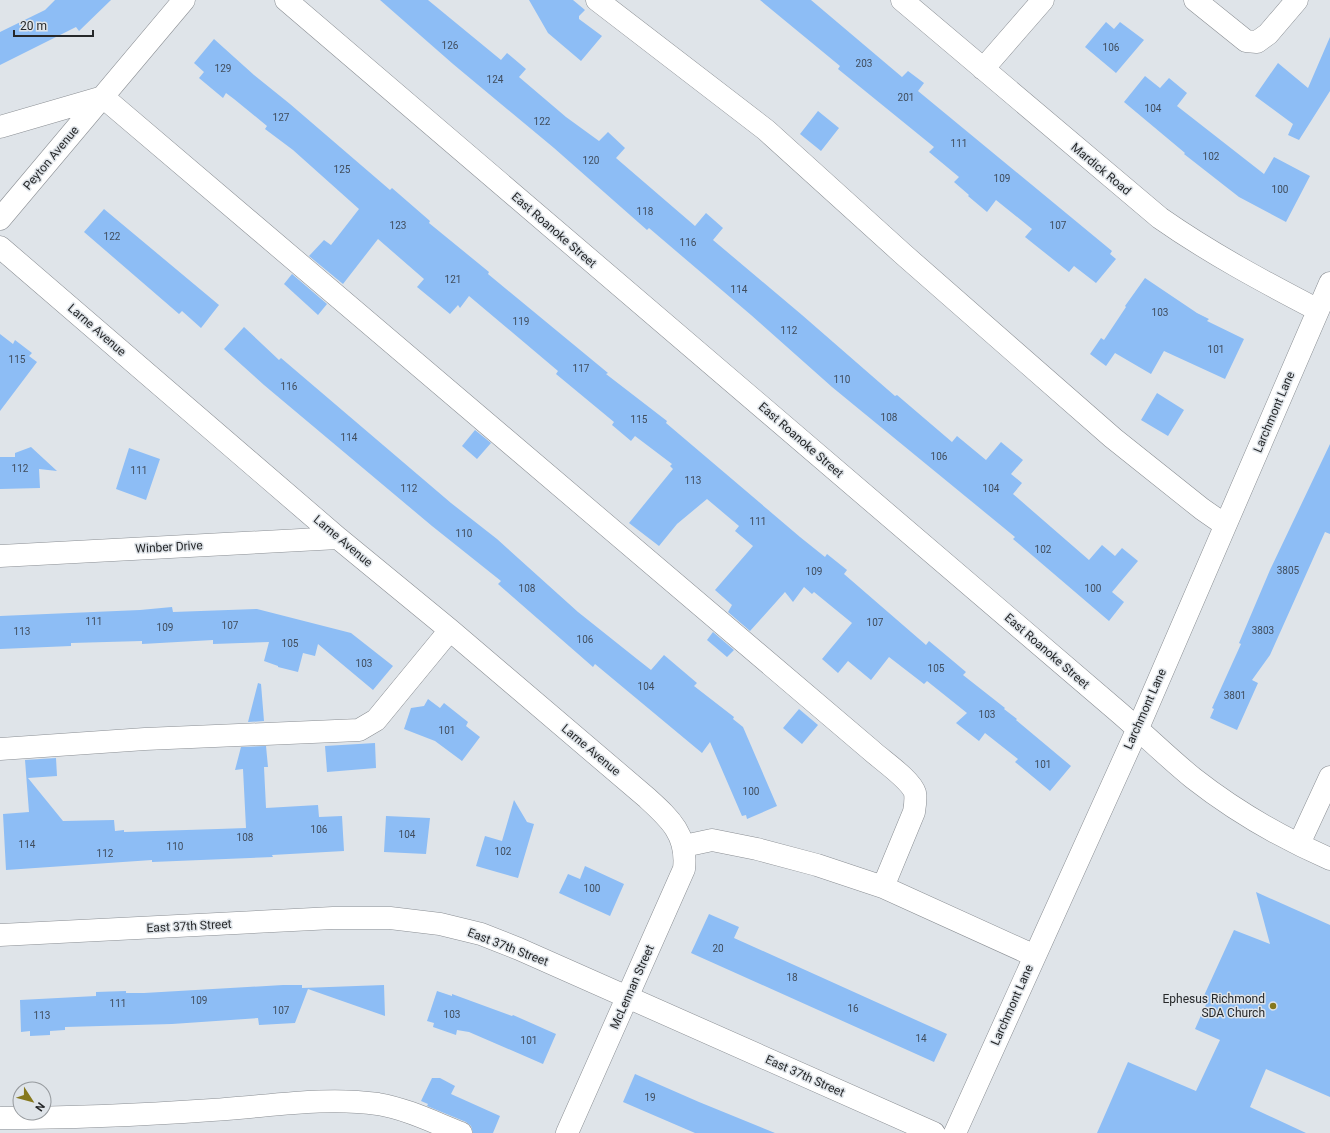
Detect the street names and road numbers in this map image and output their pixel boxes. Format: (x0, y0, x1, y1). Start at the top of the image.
street label: Peyton Avenue (20, 123, 82, 193)
street label: Mardick Road (1068, 140, 1134, 198)
street label: East Roanoke Street (509, 189, 599, 271)
street label: Larne Avenue (65, 301, 129, 359)
street label: Larchmont Lane (1251, 369, 1297, 455)
street label: East Roanoke Street (756, 399, 846, 481)
street label: Larne Avenue (311, 512, 375, 570)
street label: Winber Drive (135, 538, 203, 556)
street label: East Roanoke Street (1002, 610, 1092, 692)
street label: Larchmont Lane (1121, 667, 1169, 751)
street label: Larne Avenue (559, 721, 623, 779)
street label: East 37th Street (146, 917, 232, 935)
street label: East 37th Street (466, 925, 550, 969)
street label: McLennan Street (607, 943, 657, 1031)
street label: Larchmont Lane (988, 963, 1036, 1047)
street label: East 37th Street (763, 1052, 847, 1100)

